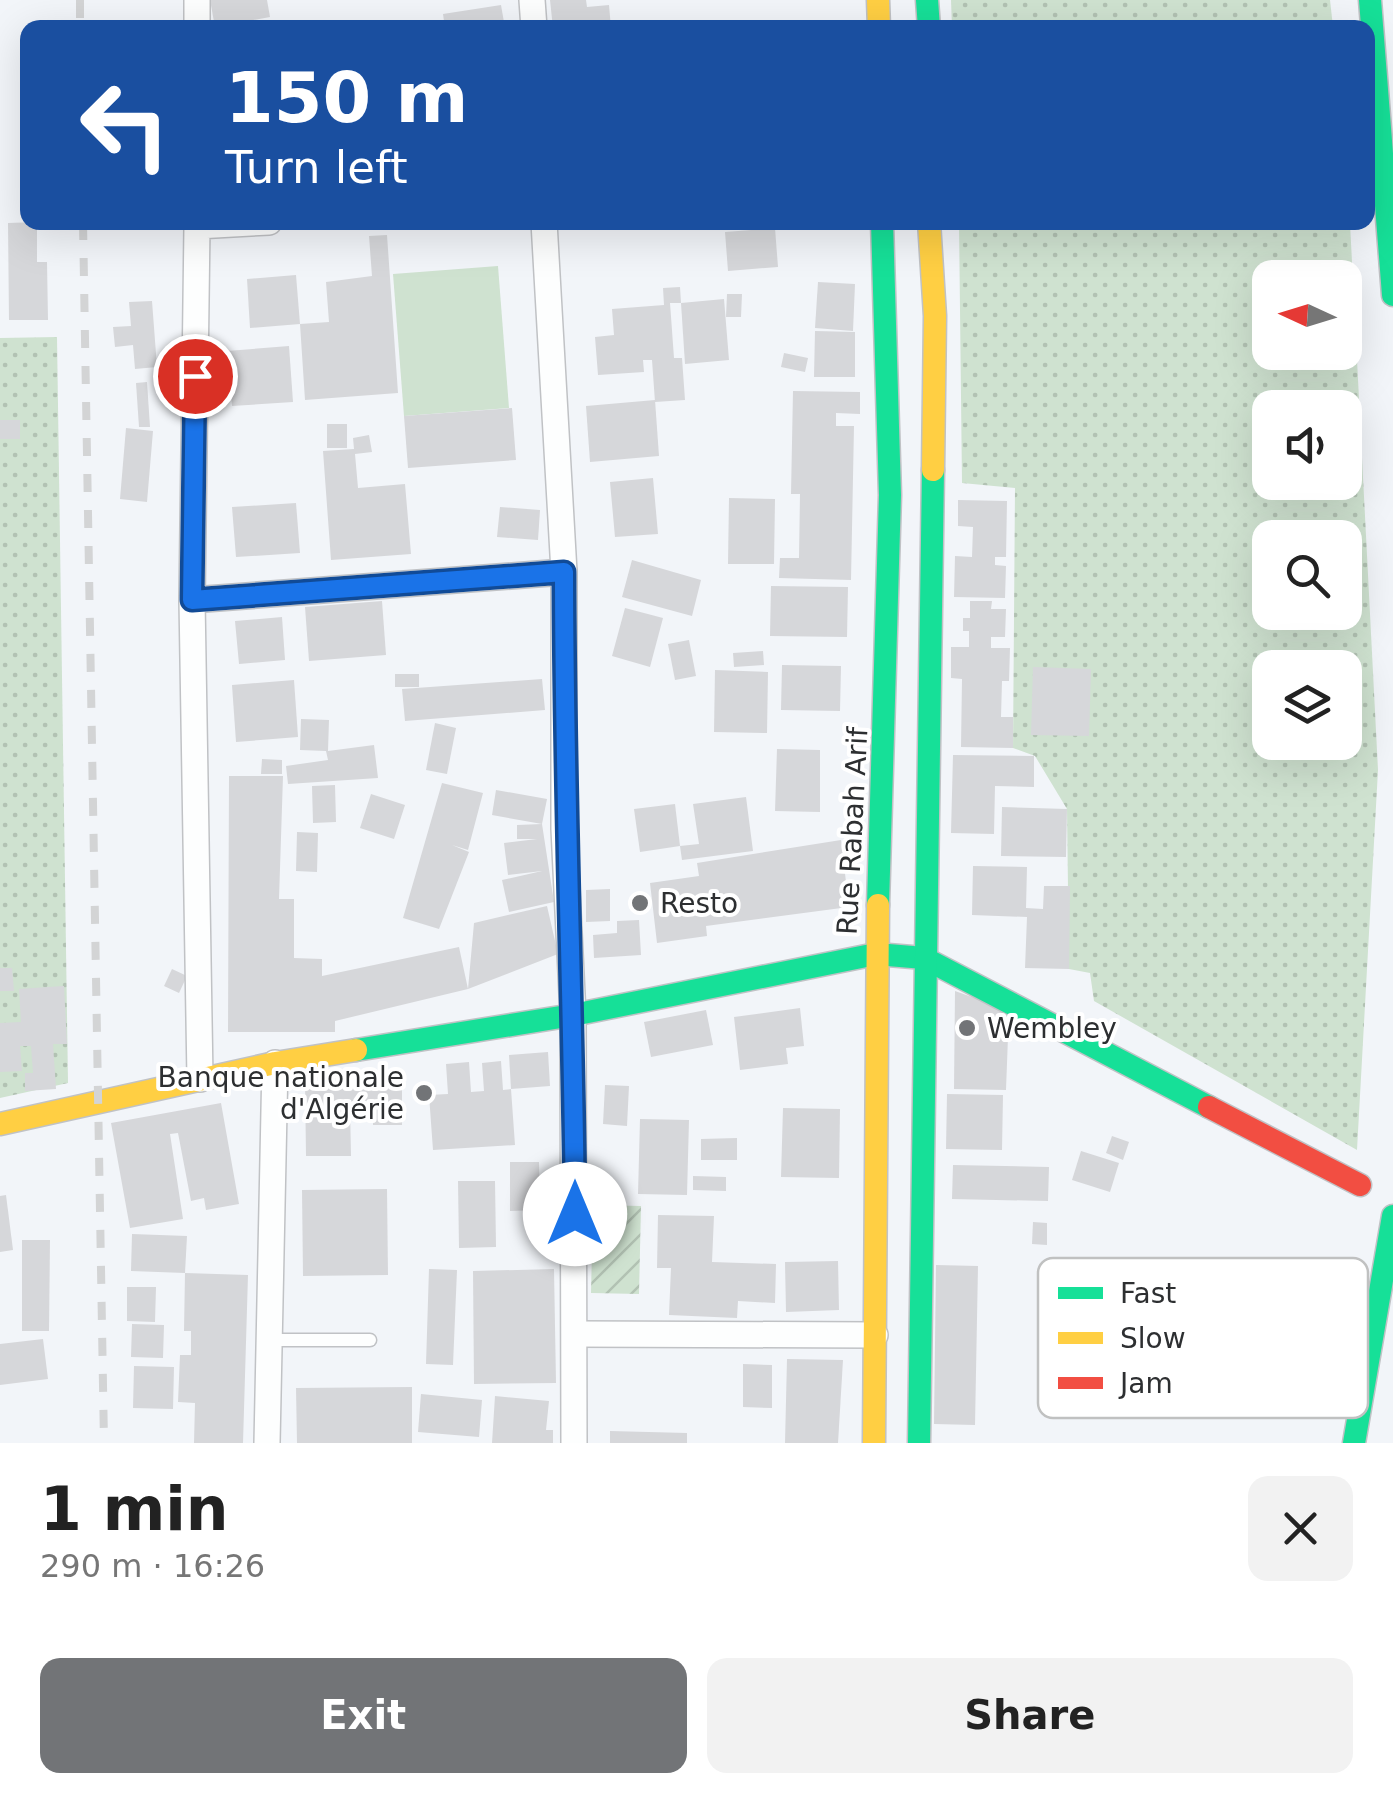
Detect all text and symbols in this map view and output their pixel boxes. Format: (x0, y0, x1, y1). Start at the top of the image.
text: 150 m (225, 57, 468, 139)
icon: left (60, 60, 190, 190)
text: Turn left (225, 141, 408, 194)
north arrow (1252, 260, 1362, 370)
map controls (1252, 260, 1362, 760)
pin (153, 334, 238, 419)
icon: arrive (168, 349, 223, 404)
button: sound (1252, 390, 1362, 500)
button: search (1252, 520, 1362, 630)
button: layers (1252, 650, 1362, 760)
street label: Rue Rabah Arif (831, 725, 874, 936)
place label: Resto (660, 887, 738, 920)
marker: Resto (629, 892, 651, 914)
place label: Wembley (987, 1012, 1117, 1045)
marker: Wembley (956, 1017, 978, 1039)
place label: Banque nationale d'Algérie (158, 1061, 404, 1126)
marker: Banque nationale d'Algérie (413, 1082, 435, 1104)
position arrow (523, 1162, 627, 1266)
legend (1038, 1258, 1368, 1418)
text: Fast (1120, 1277, 1176, 1310)
text: Slow (1120, 1322, 1186, 1355)
text: Jam (1118, 1367, 1173, 1400)
text: 1 min (40, 1474, 228, 1544)
button: close (1248, 1476, 1353, 1581)
text: 290 m · 16:26 (40, 1547, 265, 1585)
button: Exit (40, 1658, 687, 1773)
button: Share (707, 1658, 1353, 1773)

